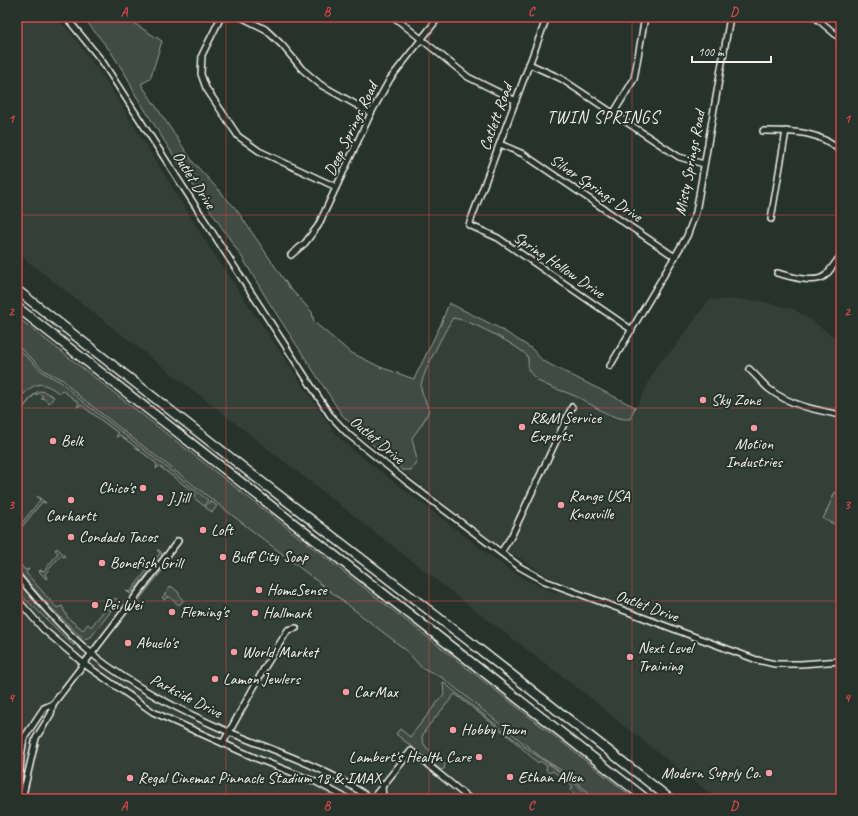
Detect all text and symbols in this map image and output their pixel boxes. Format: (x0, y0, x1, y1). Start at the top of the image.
text: A (121, 4, 129, 20)
text: B (324, 4, 332, 20)
text: C (528, 4, 536, 20)
text: D (730, 4, 739, 20)
scale bar (692, 38, 771, 64)
text: 100 m (698, 44, 725, 60)
street label: Deep Springs Road (320, 77, 383, 179)
street label: Catlett Road (475, 78, 518, 153)
street label: Misty Springs Road (670, 106, 710, 217)
district label: TWIN SPRINGS (547, 107, 662, 128)
text: 1 (8, 111, 16, 127)
text: 1 (844, 111, 852, 127)
street label: Outlet Drive (168, 147, 221, 214)
street label: Silver Springs Drive (546, 150, 648, 227)
street label: Spring Hollow Drive (510, 227, 610, 304)
text: 2 (8, 304, 15, 320)
text: 2 (844, 304, 851, 320)
place label: Sky Zone (711, 390, 762, 410)
marker: Sky Zone (698, 395, 708, 405)
place label: R&M Service Experts (530, 408, 603, 446)
street label: Outlet Drive (346, 411, 410, 470)
marker: R&M Service Experts (517, 422, 527, 432)
marker: Motion Industries (749, 423, 759, 433)
place label: Belk (61, 431, 84, 451)
place label: Motion Industries (726, 434, 783, 472)
marker: Belk (48, 436, 58, 446)
place label: Chico's (98, 478, 137, 498)
marker: Chico's (138, 483, 148, 493)
place label: Range USA Knoxville (569, 486, 631, 524)
place label: J.Jill (167, 488, 193, 508)
marker: J.Jill (155, 493, 165, 503)
marker: Carhartt (66, 495, 76, 505)
text: 3 (8, 497, 15, 513)
text: 3 (844, 497, 851, 513)
marker: Range USA Knoxville (556, 500, 566, 510)
place label: Carhartt (46, 506, 98, 526)
place label: Loft (211, 520, 234, 540)
marker: Loft (198, 525, 208, 535)
place label: Condado Tacos (79, 527, 159, 547)
marker: Condado Tacos (66, 532, 76, 542)
place label: Buff City Soap (231, 547, 309, 567)
marker: Buff City Soap (218, 552, 228, 562)
place label: Bonefish Grill (110, 553, 186, 573)
marker: Bonefish Grill (97, 558, 107, 568)
place label: HomeSense (267, 580, 328, 600)
marker: HomeSense (254, 585, 264, 595)
street label: Outlet Drive (613, 586, 683, 627)
place label: Pei Wei (103, 595, 144, 615)
marker: Pei Wei (90, 600, 100, 610)
place label: Fleming's (180, 602, 230, 622)
place label: Hallmark (263, 603, 313, 623)
marker: Fleming's (167, 607, 177, 617)
marker: Hallmark (250, 608, 260, 618)
place label: Abuelo's (136, 633, 179, 653)
marker: Abuelo's (123, 638, 133, 648)
place label: Next Level Training (638, 638, 696, 676)
place label: World Market (242, 642, 321, 662)
marker: World Market (229, 647, 239, 657)
marker: Next Level Training (625, 652, 635, 662)
street label: Parkside Drive (147, 669, 227, 723)
place label: Lamon Jewlers (223, 669, 302, 689)
marker: Lamon Jewlers (210, 674, 220, 684)
place label: CarMax (354, 682, 399, 702)
marker: CarMax (341, 687, 351, 697)
text: 4 (8, 690, 16, 706)
text: 4 (844, 690, 852, 706)
place label: Hobby Town (461, 720, 527, 740)
marker: Hobby Town (448, 725, 458, 735)
place label: Lambert's Health Care (349, 747, 473, 767)
marker: Lambert's Health Care (474, 752, 484, 762)
place label: Modern Supply Co. (661, 763, 762, 783)
place label: Ethan Allen (518, 767, 584, 787)
place label: Regal Cinemas Pinnacle Stadium 18 & IMAX (138, 768, 383, 788)
marker: Modern Supply Co. (764, 768, 774, 778)
marker: Ethan Allen (505, 772, 515, 782)
marker: Regal Cinemas Pinnacle Stadium 18 & IMAX (125, 773, 135, 783)
text: A (121, 798, 129, 814)
text: B (324, 798, 332, 814)
text: C (528, 798, 536, 814)
text: D (730, 798, 739, 814)

